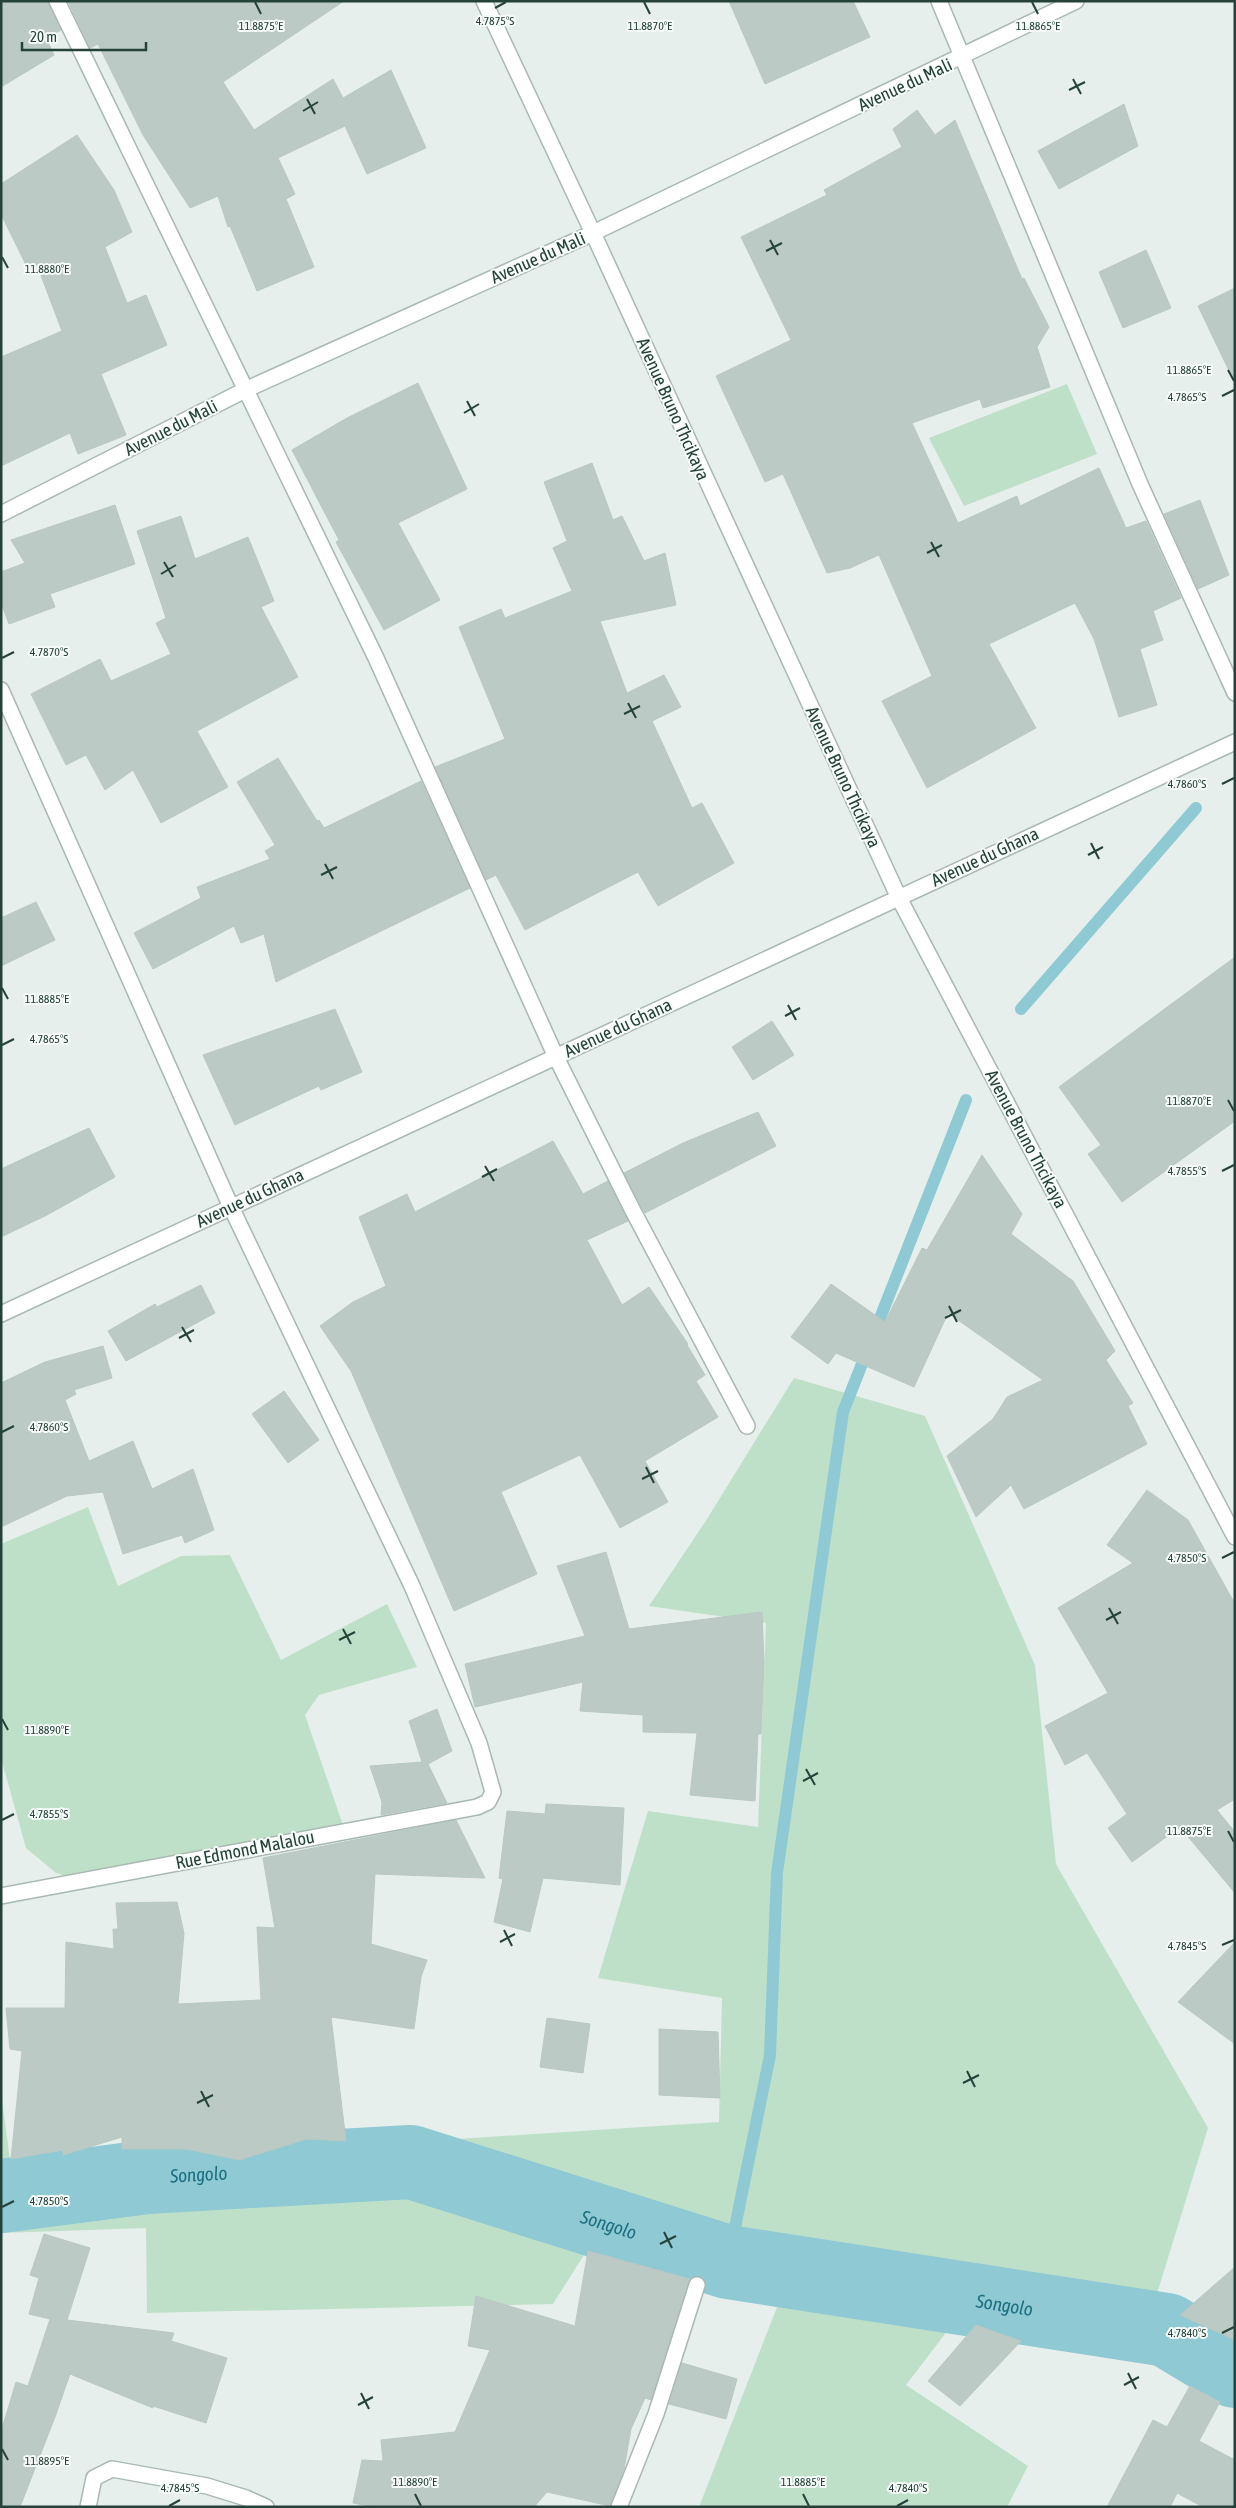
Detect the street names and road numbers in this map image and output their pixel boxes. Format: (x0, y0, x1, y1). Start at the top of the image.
street label: Avenue du Mali (854, 54, 955, 115)
street label: Avenue du Mali (487, 227, 588, 288)
street label: Avenue Bruno Thcikaya (633, 334, 714, 483)
street label: Avenue du Mali (121, 395, 221, 460)
street label: Avenue Bruno Thcikaya (802, 703, 885, 851)
street label: Avenue du Ghana (928, 823, 1042, 891)
street label: Avenue du Ghana (561, 994, 675, 1062)
street label: Avenue Bruno Thcikaya (981, 1066, 1072, 1211)
street label: Avenue du Ghana (193, 1164, 307, 1232)
street label: Rue Edmond Malalou (174, 1826, 316, 1873)

